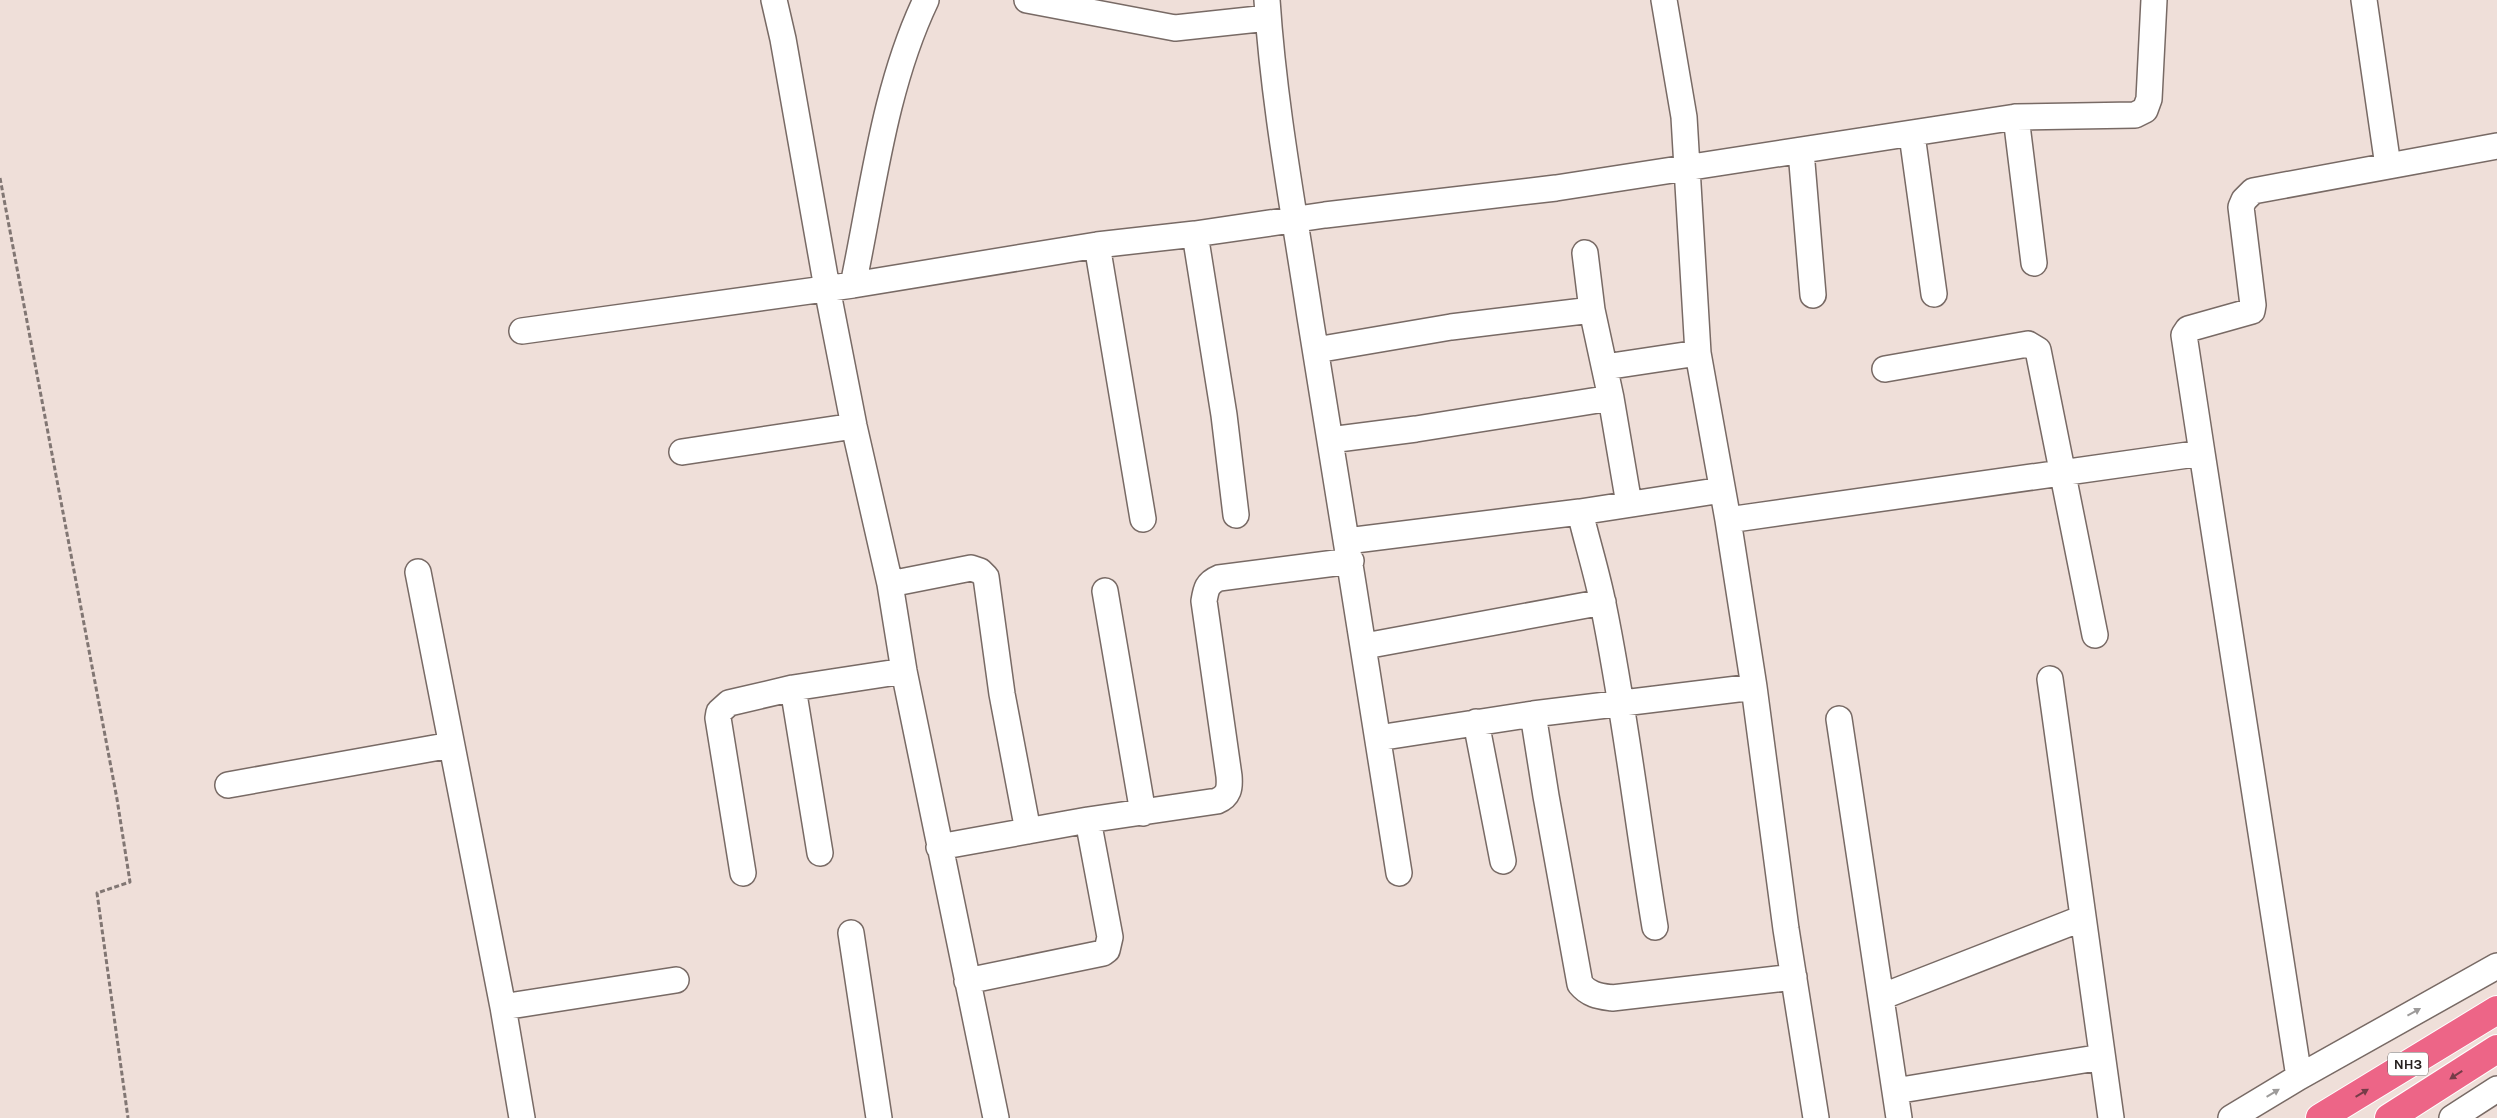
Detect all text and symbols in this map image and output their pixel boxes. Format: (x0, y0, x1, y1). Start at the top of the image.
one-way arrow (2408, 1008, 2421, 1017)
road number: NH3 (2388, 1052, 2428, 1076)
one-way arrow (2449, 1071, 2463, 1080)
one-way arrow (2267, 1088, 2280, 1097)
one-way arrow (2355, 1088, 2368, 1097)

